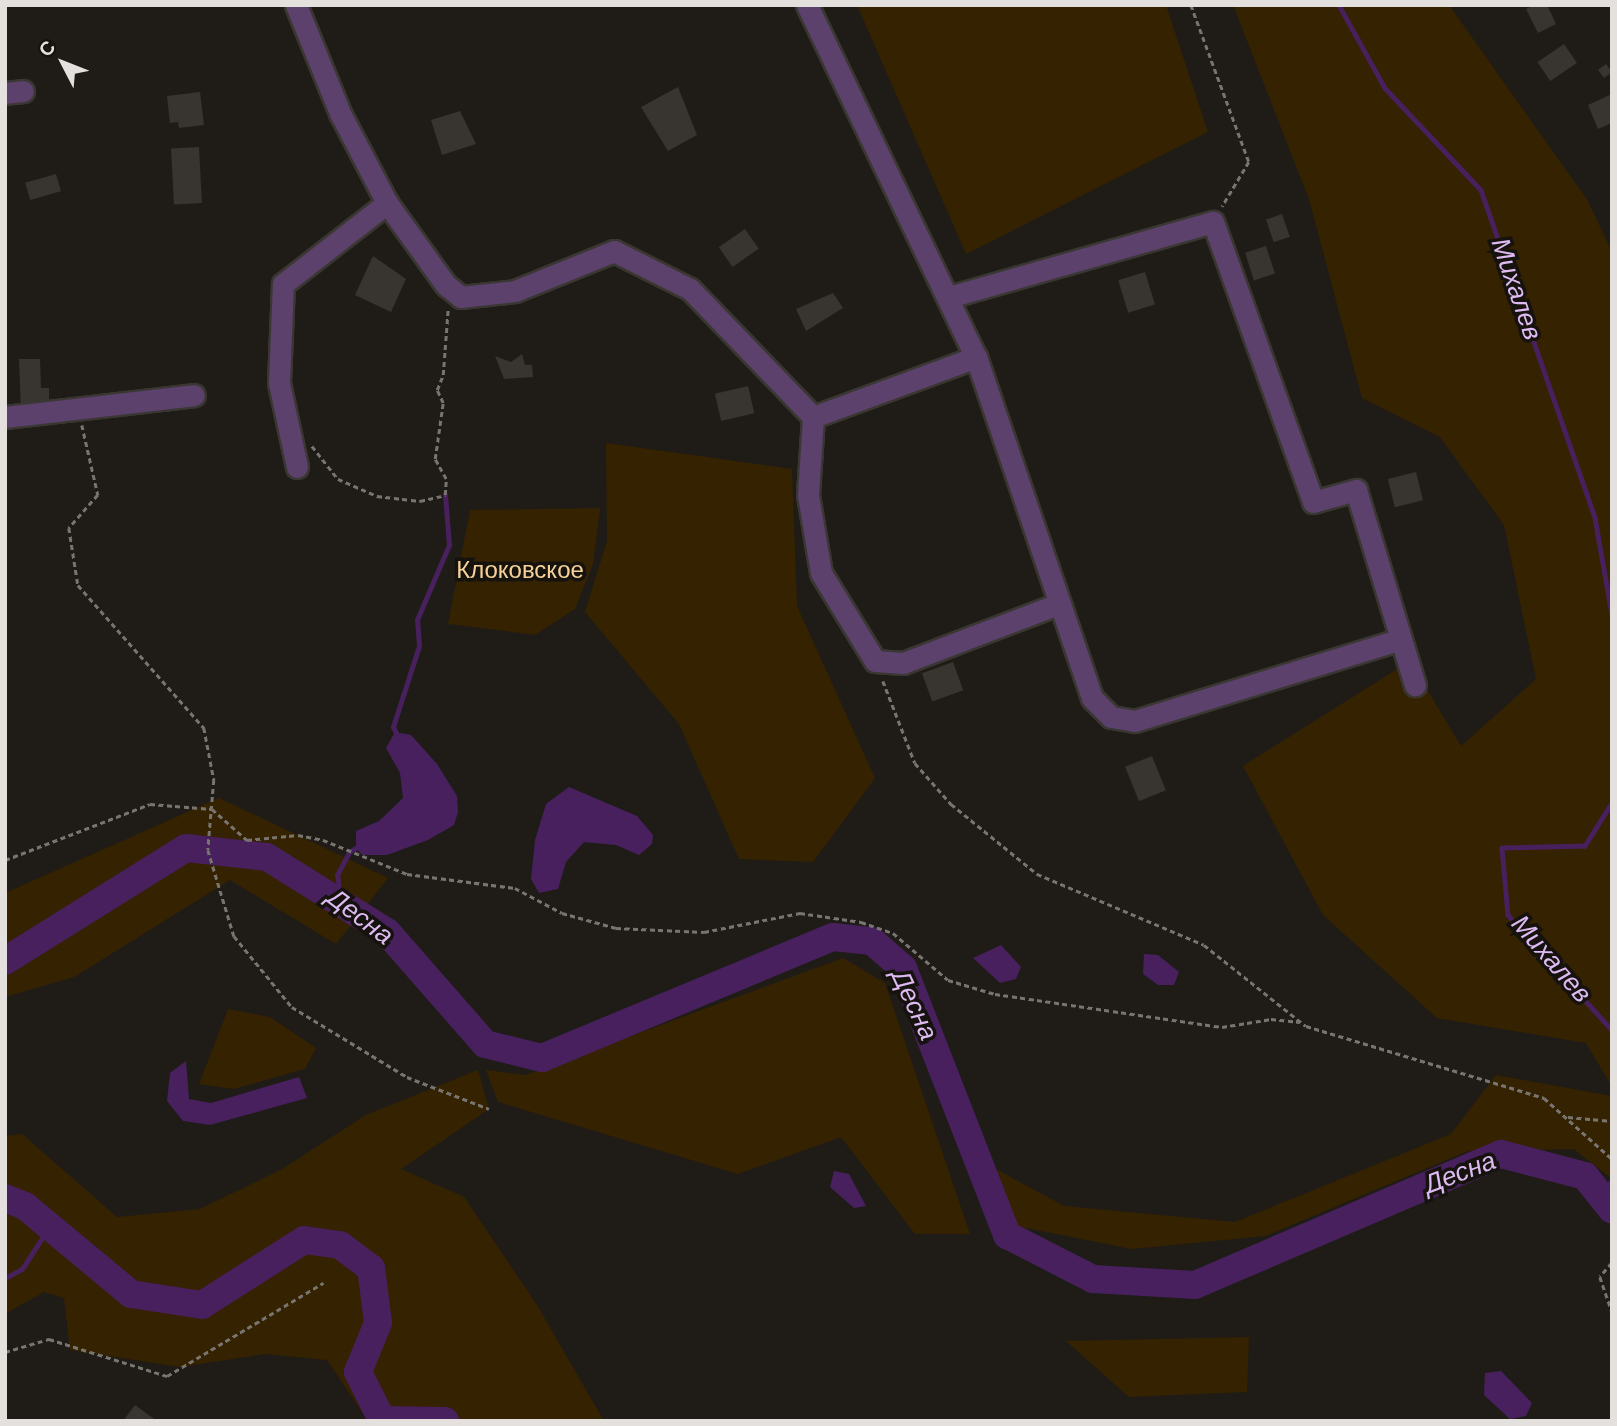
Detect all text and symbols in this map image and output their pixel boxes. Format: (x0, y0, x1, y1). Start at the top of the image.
north arrow (28, 28, 98, 98)
text: С (35, 36, 59, 61)
water label: Михалев (1484, 234, 1548, 344)
park label: Клоковское (456, 556, 584, 584)
water label: Десна (321, 882, 399, 952)
water label: Михалев (1505, 909, 1597, 1009)
water label: Десна (884, 965, 944, 1045)
water label: Десна (1420, 1145, 1500, 1201)

